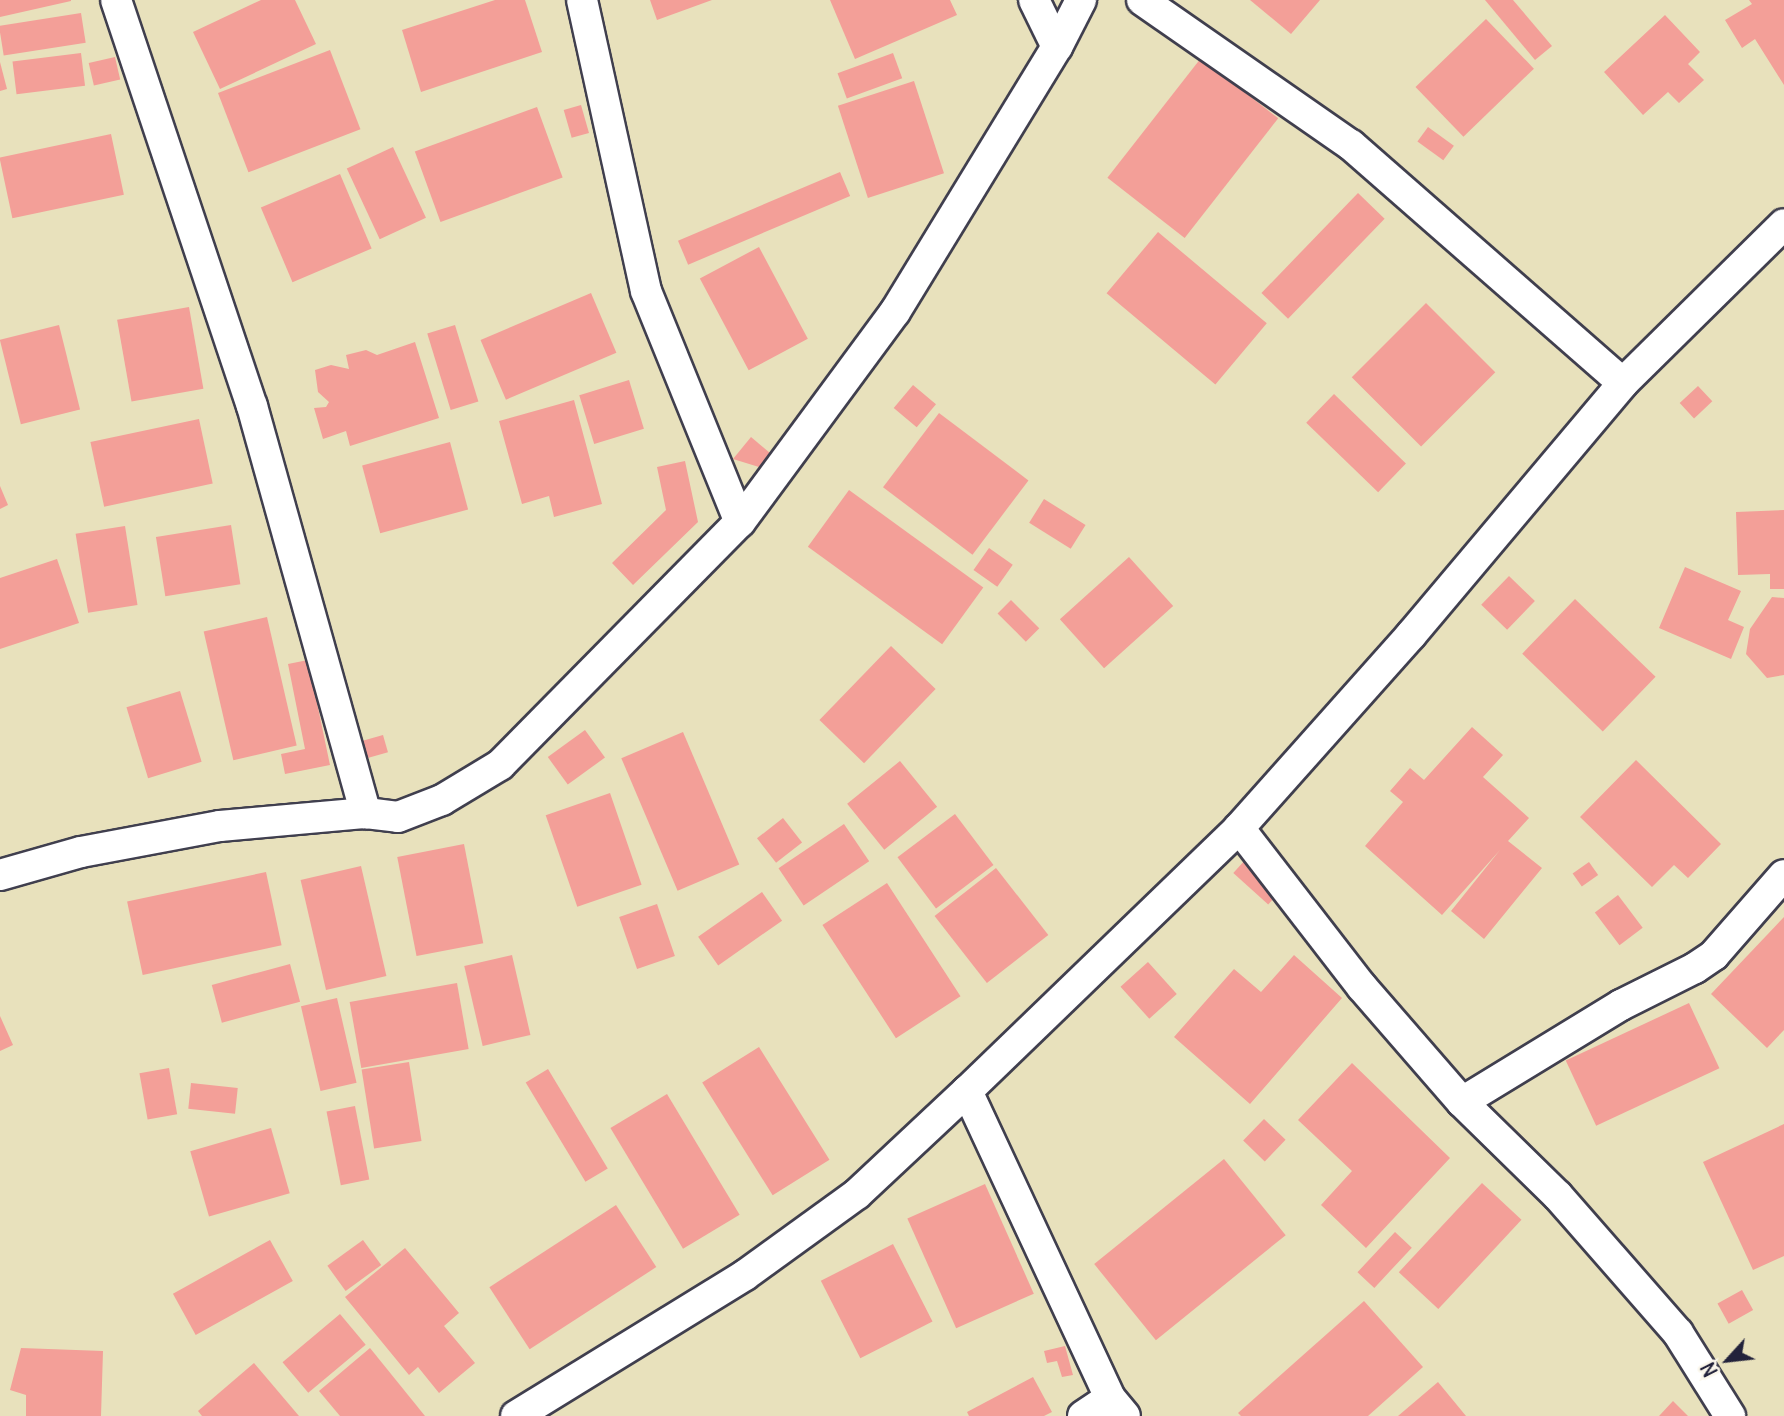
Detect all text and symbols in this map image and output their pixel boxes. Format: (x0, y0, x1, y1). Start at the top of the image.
north arrow (1693, 1325, 1763, 1395)
text: N (1696, 1358, 1723, 1381)

